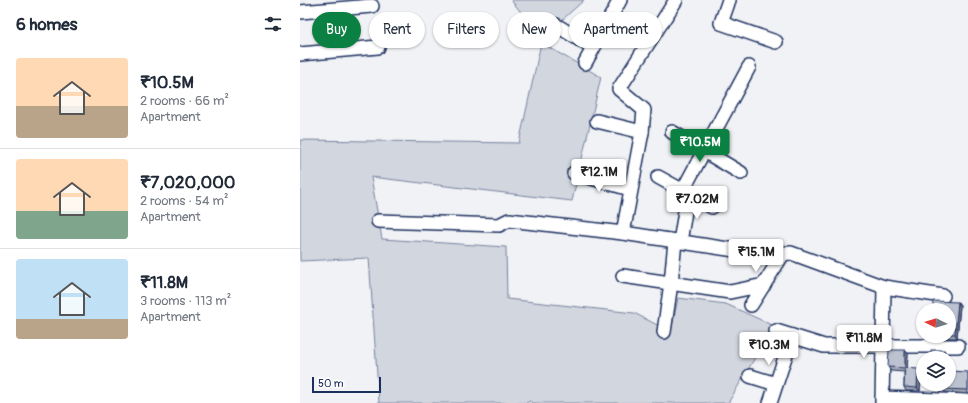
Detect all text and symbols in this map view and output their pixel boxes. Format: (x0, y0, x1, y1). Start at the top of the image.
chip: Buy (312, 12, 361, 48)
chip: Rent (369, 12, 425, 48)
chip: Filters (433, 12, 499, 48)
chip: New (507, 12, 561, 48)
chip: Apartment (569, 12, 662, 48)
icon: filters (262, 13, 284, 35)
text: 6 homes (16, 14, 77, 35)
text: ₹10.5M (140, 72, 194, 93)
icon: home (48, 74, 96, 122)
text: 2 rooms · 66 m² (140, 93, 229, 109)
text: Apartment (140, 109, 201, 125)
pin: ₹10.5M (667, 129, 733, 163)
text: ₹10.5M (679, 134, 721, 150)
pin: ₹12.1M (566, 159, 632, 193)
text: ₹12.1M (580, 164, 618, 180)
text: ₹7,020,000 (140, 172, 235, 193)
icon: home (48, 175, 96, 223)
pin: ₹7.02M (664, 186, 730, 220)
text: ₹7.02M (675, 191, 719, 207)
text: 2 rooms · 54 m² (140, 193, 228, 209)
text: Apartment (140, 209, 201, 225)
pin: ₹15.1M (723, 239, 789, 273)
text: ₹15.1M (737, 244, 775, 260)
text: ₹11.8M (140, 272, 188, 293)
icon: home (48, 275, 96, 323)
text: 3 rooms · 113 m² (140, 293, 231, 309)
north arrow (916, 303, 956, 343)
map controls (916, 303, 956, 391)
text: Apartment (140, 309, 201, 325)
pin: ₹11.8M (831, 325, 897, 359)
text: ₹11.8M (846, 330, 882, 346)
pin: ₹10.3M (736, 332, 802, 366)
text: ₹10.3M (748, 337, 790, 353)
button: layers (916, 351, 956, 391)
scale bar (312, 375, 381, 394)
text: 50 m (318, 377, 344, 390)

